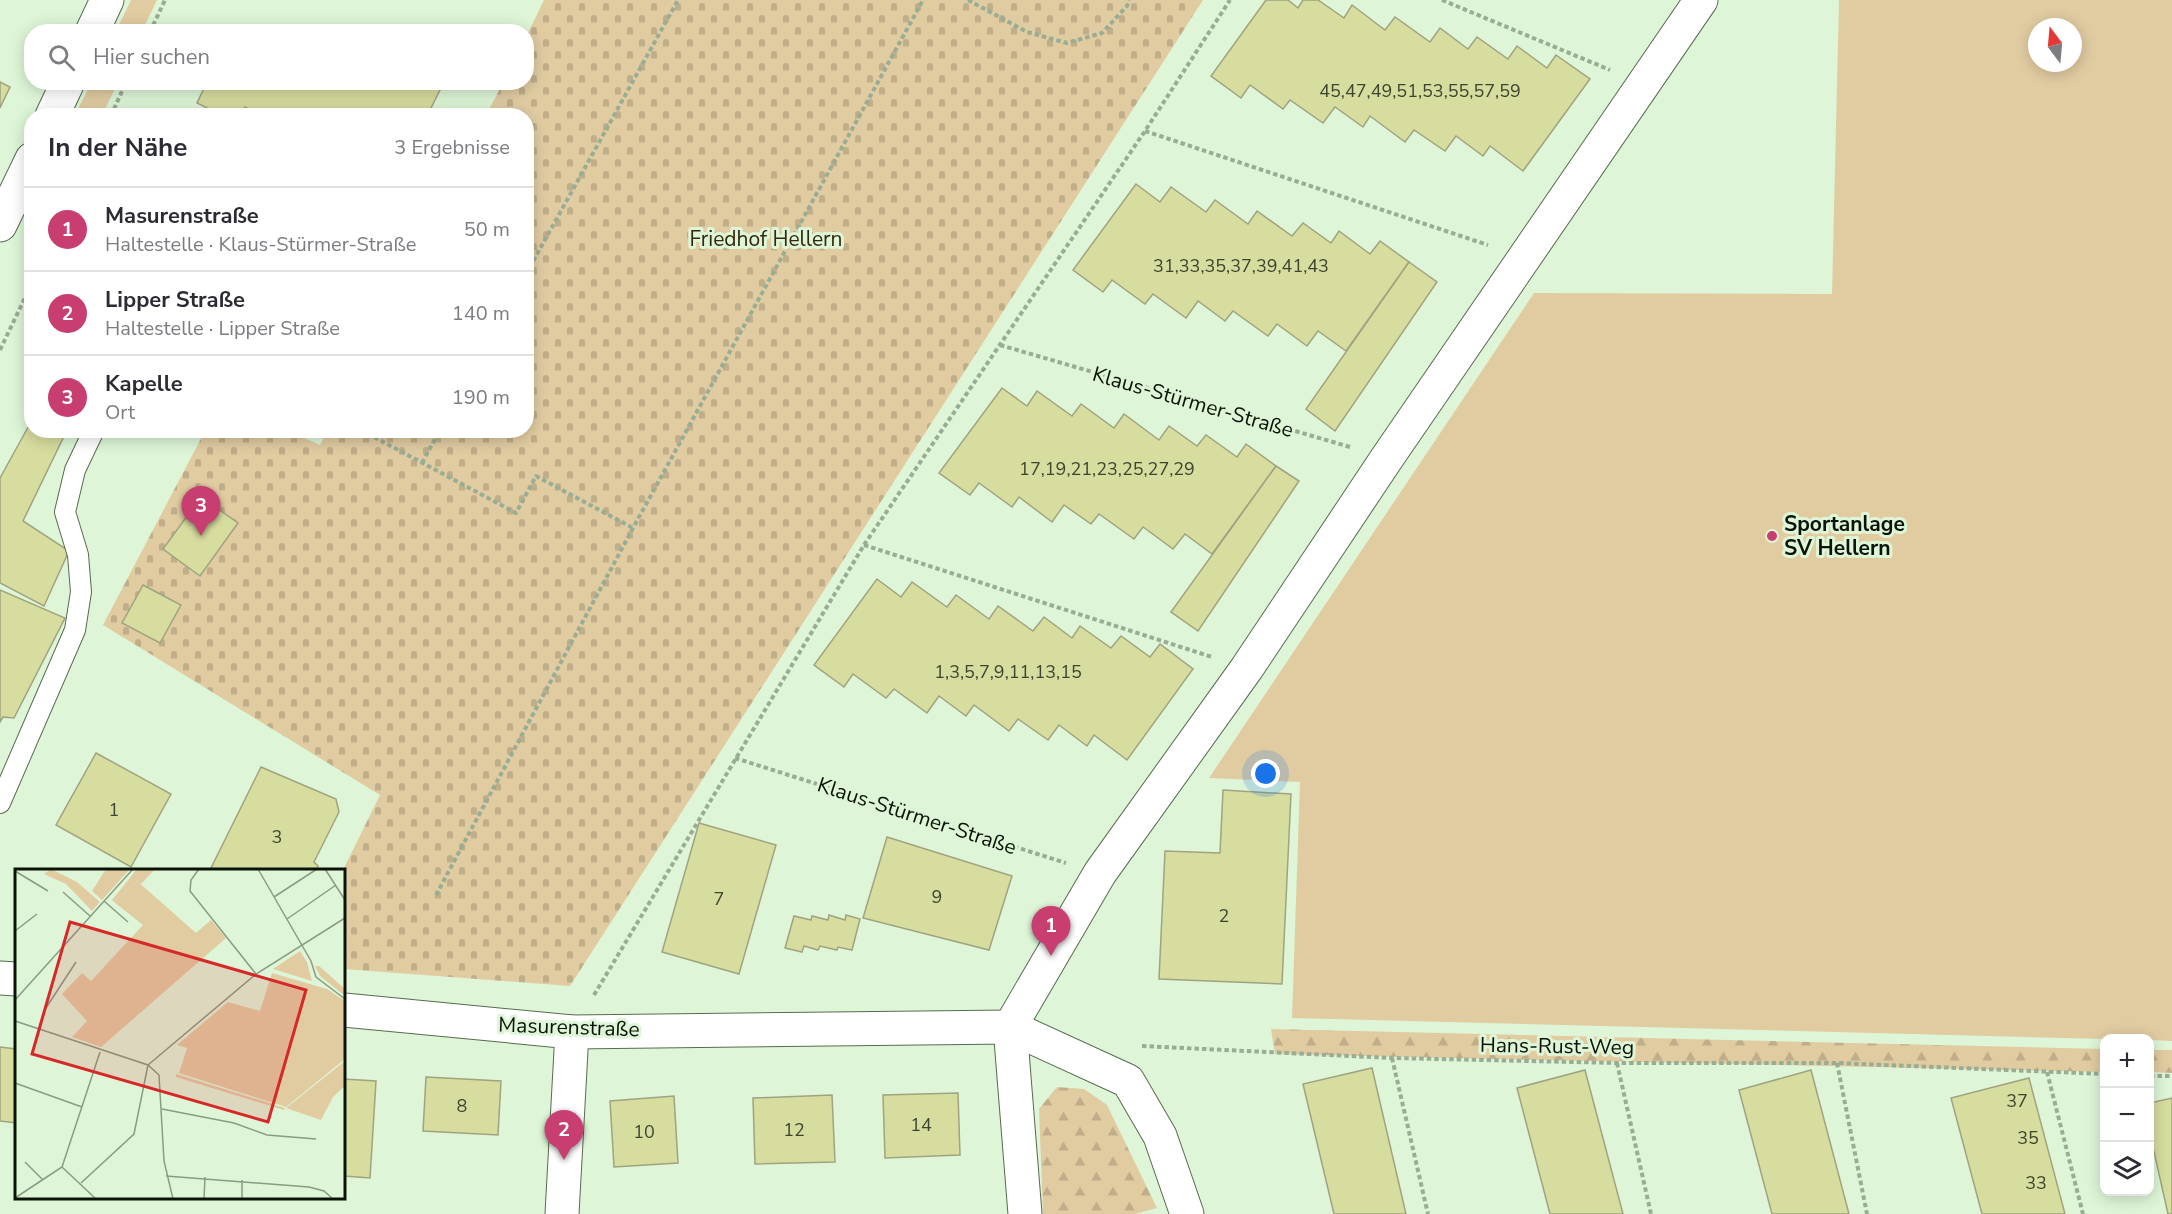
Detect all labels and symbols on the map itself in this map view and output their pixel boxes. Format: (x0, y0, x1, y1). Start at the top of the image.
north arrow (2028, 18, 2082, 72)
house number: 45,47,49,51,53,55,57,59 (1319, 79, 1521, 103)
park label: Friedhof Hellern (689, 225, 843, 253)
house number: 31,33,35,37,39,41,43 (1153, 254, 1329, 278)
street label: Klaus-Stürmer-Straße (1089, 360, 1297, 444)
house number: 17,19,21,23,25,27,29 (1019, 457, 1195, 481)
pin: 3 (182, 486, 220, 536)
place label: Sportanlage SV Hellern (1784, 510, 1905, 562)
marker: Sportanlage SV Hellern (1765, 529, 1779, 543)
house number: 1,3,5,7,9,11,13,15 (934, 660, 1082, 684)
your location (1251, 759, 1280, 788)
street label: Klaus-Stürmer-Straße (814, 771, 1020, 861)
house number: 1 (109, 798, 119, 822)
house number: 3 (272, 825, 282, 849)
inset map (15, 869, 345, 1199)
house number: 9 (932, 885, 942, 909)
house number: 7 (714, 887, 724, 911)
house number: 2 (1219, 904, 1229, 928)
pin: 1 (1032, 906, 1070, 956)
street label: Masurenstraße (498, 1011, 640, 1043)
street label: Hans-Rust-Weg (1480, 1031, 1634, 1061)
house number: 37 (2006, 1089, 2028, 1113)
house number: 8 (457, 1094, 467, 1118)
pin: 2 (544, 1110, 584, 1160)
house number: 14 (910, 1113, 932, 1137)
house number: 12 (783, 1118, 805, 1142)
house number: 10 (633, 1120, 655, 1144)
house number: 35 (2017, 1126, 2039, 1150)
house number: 33 (2025, 1171, 2047, 1195)

